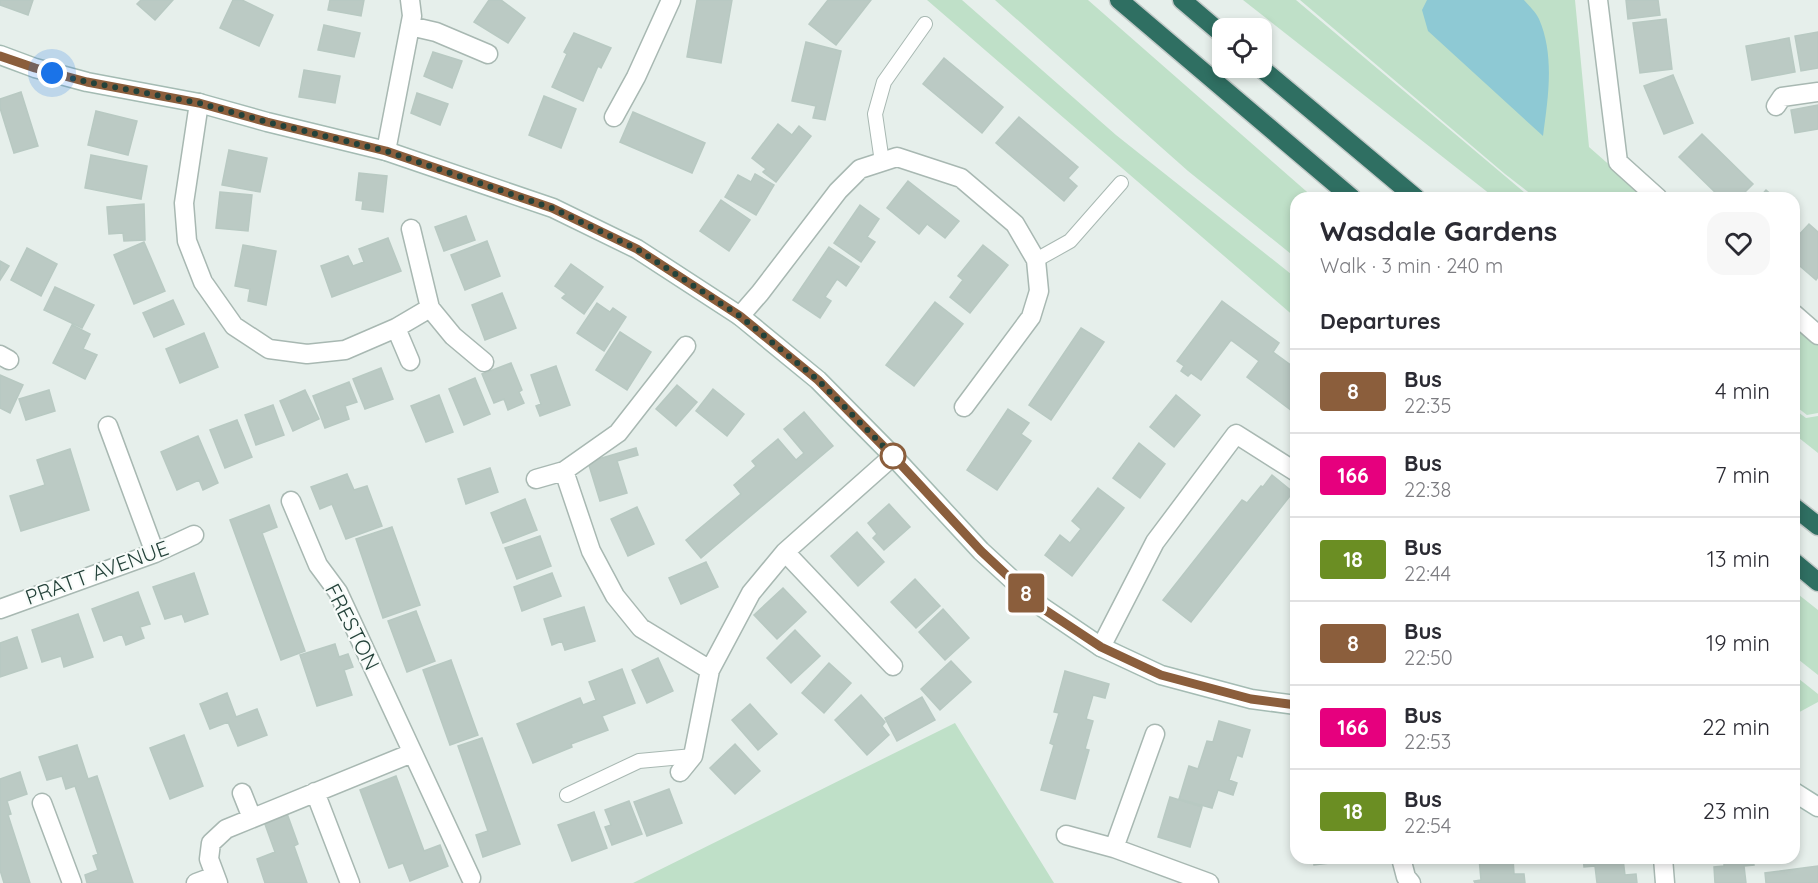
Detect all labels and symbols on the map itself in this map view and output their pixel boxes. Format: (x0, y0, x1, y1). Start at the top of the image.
your location (37, 58, 67, 88)
unlabelled marker (880, 443, 906, 469)
street label: PRATT AVENUE (21, 534, 172, 610)
line badge: 8 (1006, 574, 1046, 612)
street label: FRESTON (320, 579, 386, 674)

